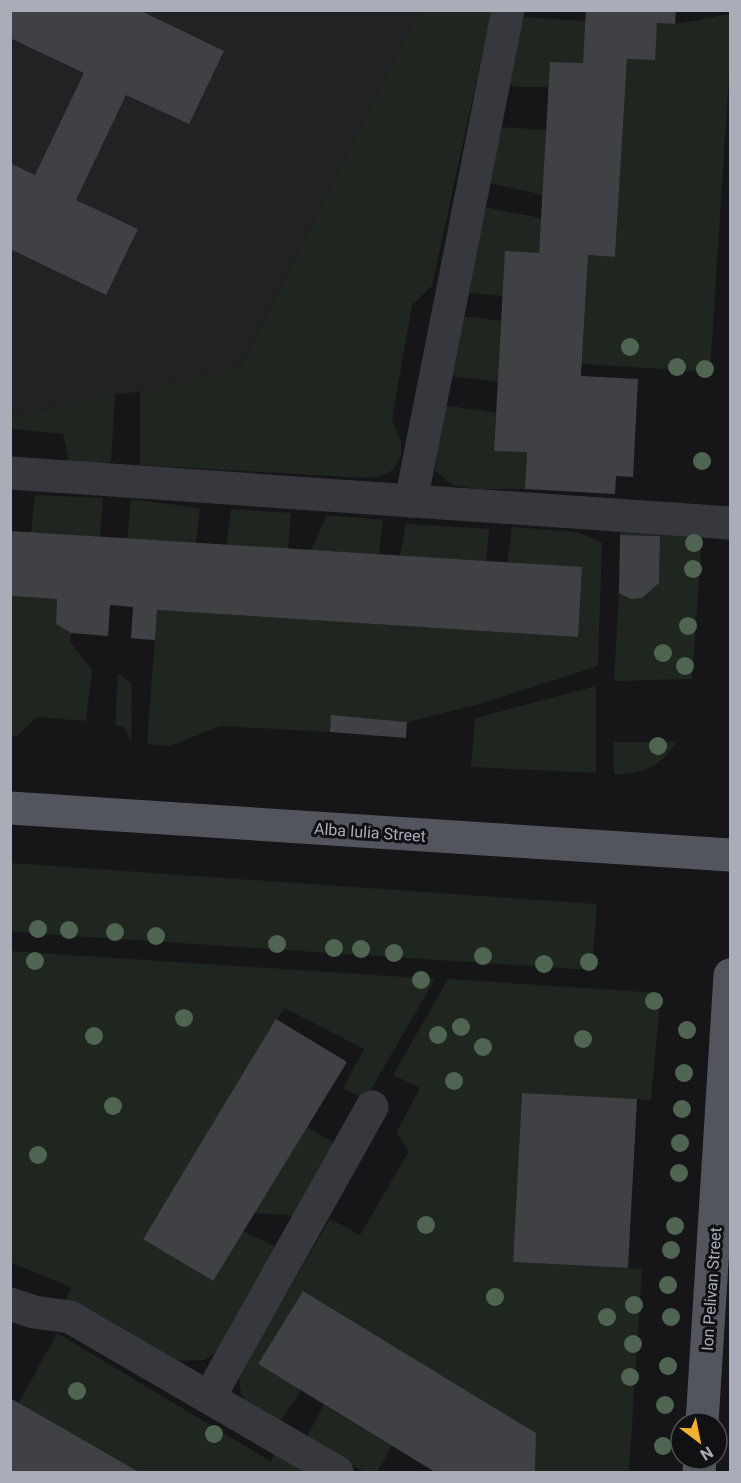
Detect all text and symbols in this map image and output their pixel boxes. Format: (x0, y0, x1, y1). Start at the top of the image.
street label: Alba Iulia Street (314, 819, 426, 846)
street label: Ion Pelivan Street (698, 1227, 725, 1351)
north arrow (669, 1411, 729, 1471)
text: N (697, 1442, 717, 1464)

